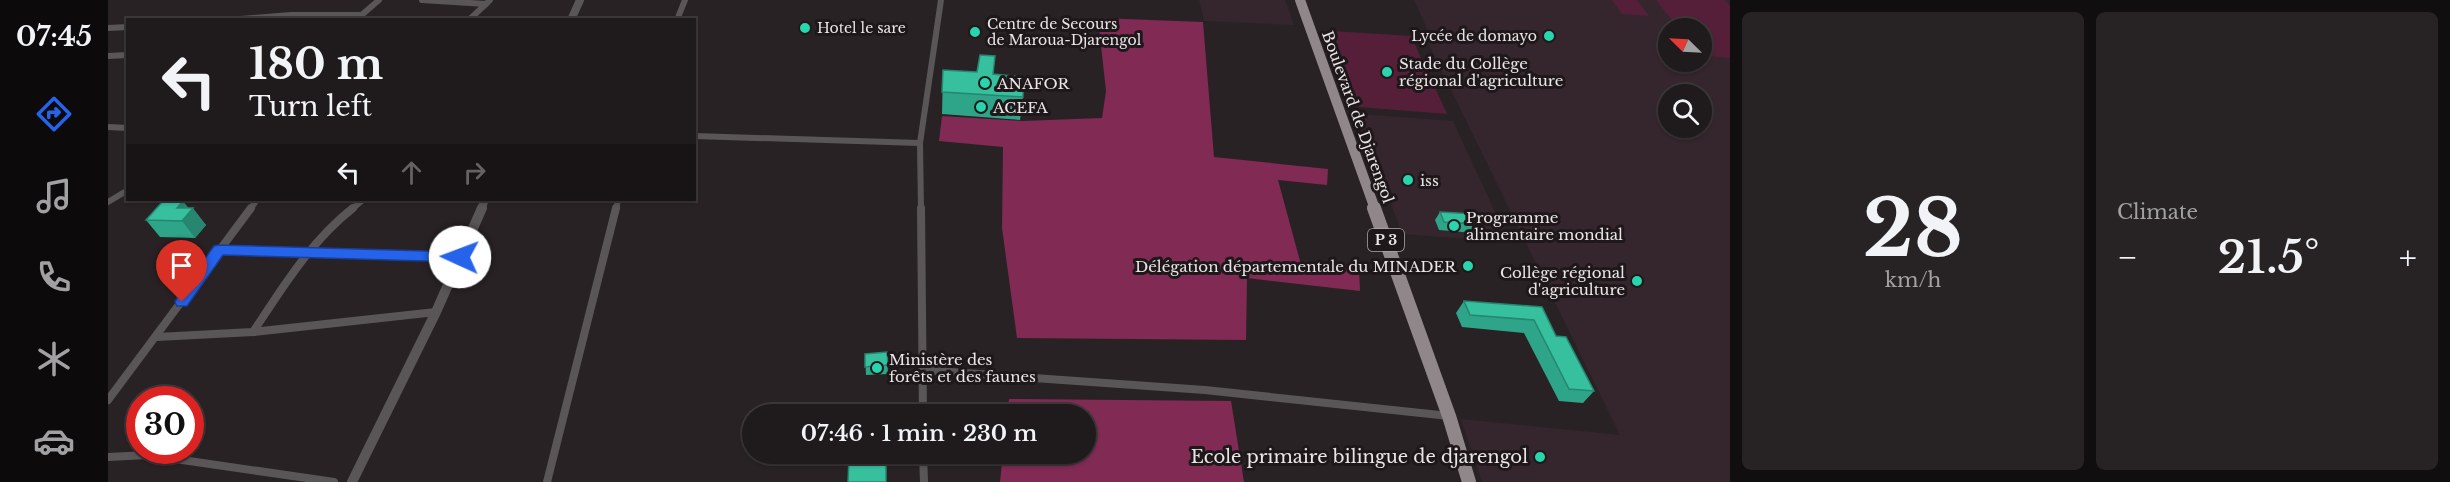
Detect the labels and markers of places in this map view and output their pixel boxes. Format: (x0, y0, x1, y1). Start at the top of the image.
place label: Centre de Secours de Maroua-Djarengol (987, 15, 1142, 49)
place label: Hotel le sare (817, 19, 906, 37)
marker: Hotel le sare (798, 21, 812, 35)
marker: Centre de Secours de Maroua-Djarengol (968, 25, 982, 39)
place label: Lycée de domayo (1411, 27, 1537, 45)
marker: Lycée de domayo (1542, 29, 1556, 43)
place label: Stade du Collège régional d'agriculture (1399, 54, 1563, 90)
marker: Stade du Collège régional d'agriculture (1380, 65, 1394, 79)
place label: ANAFOR (996, 74, 1071, 93)
marker: ANAFOR (978, 76, 992, 90)
place label: ACEFA (992, 98, 1048, 117)
marker: ACEFA (974, 100, 988, 114)
place label: iss (1420, 171, 1439, 190)
marker: iss (1401, 173, 1415, 187)
place label: Programme alimentaire mondial (1466, 208, 1623, 244)
marker: Programme alimentaire mondial (1447, 219, 1461, 233)
pin (156, 240, 207, 302)
place label: Délégation départementale du MINADER (1135, 257, 1457, 276)
marker: Délégation départementale du MINADER (1461, 259, 1475, 273)
place label: Collège régional d'agriculture (1500, 263, 1625, 299)
marker: Collège régional d'agriculture (1630, 274, 1644, 288)
place label: Ministère des forêts et des faunes (889, 350, 1036, 386)
marker: Ministère des forêts et des faunes (870, 361, 884, 375)
place label: Ecole primaire bilingue de djarengol (1191, 446, 1528, 468)
marker: Ecole primaire bilingue de djarengol (1533, 450, 1547, 464)

